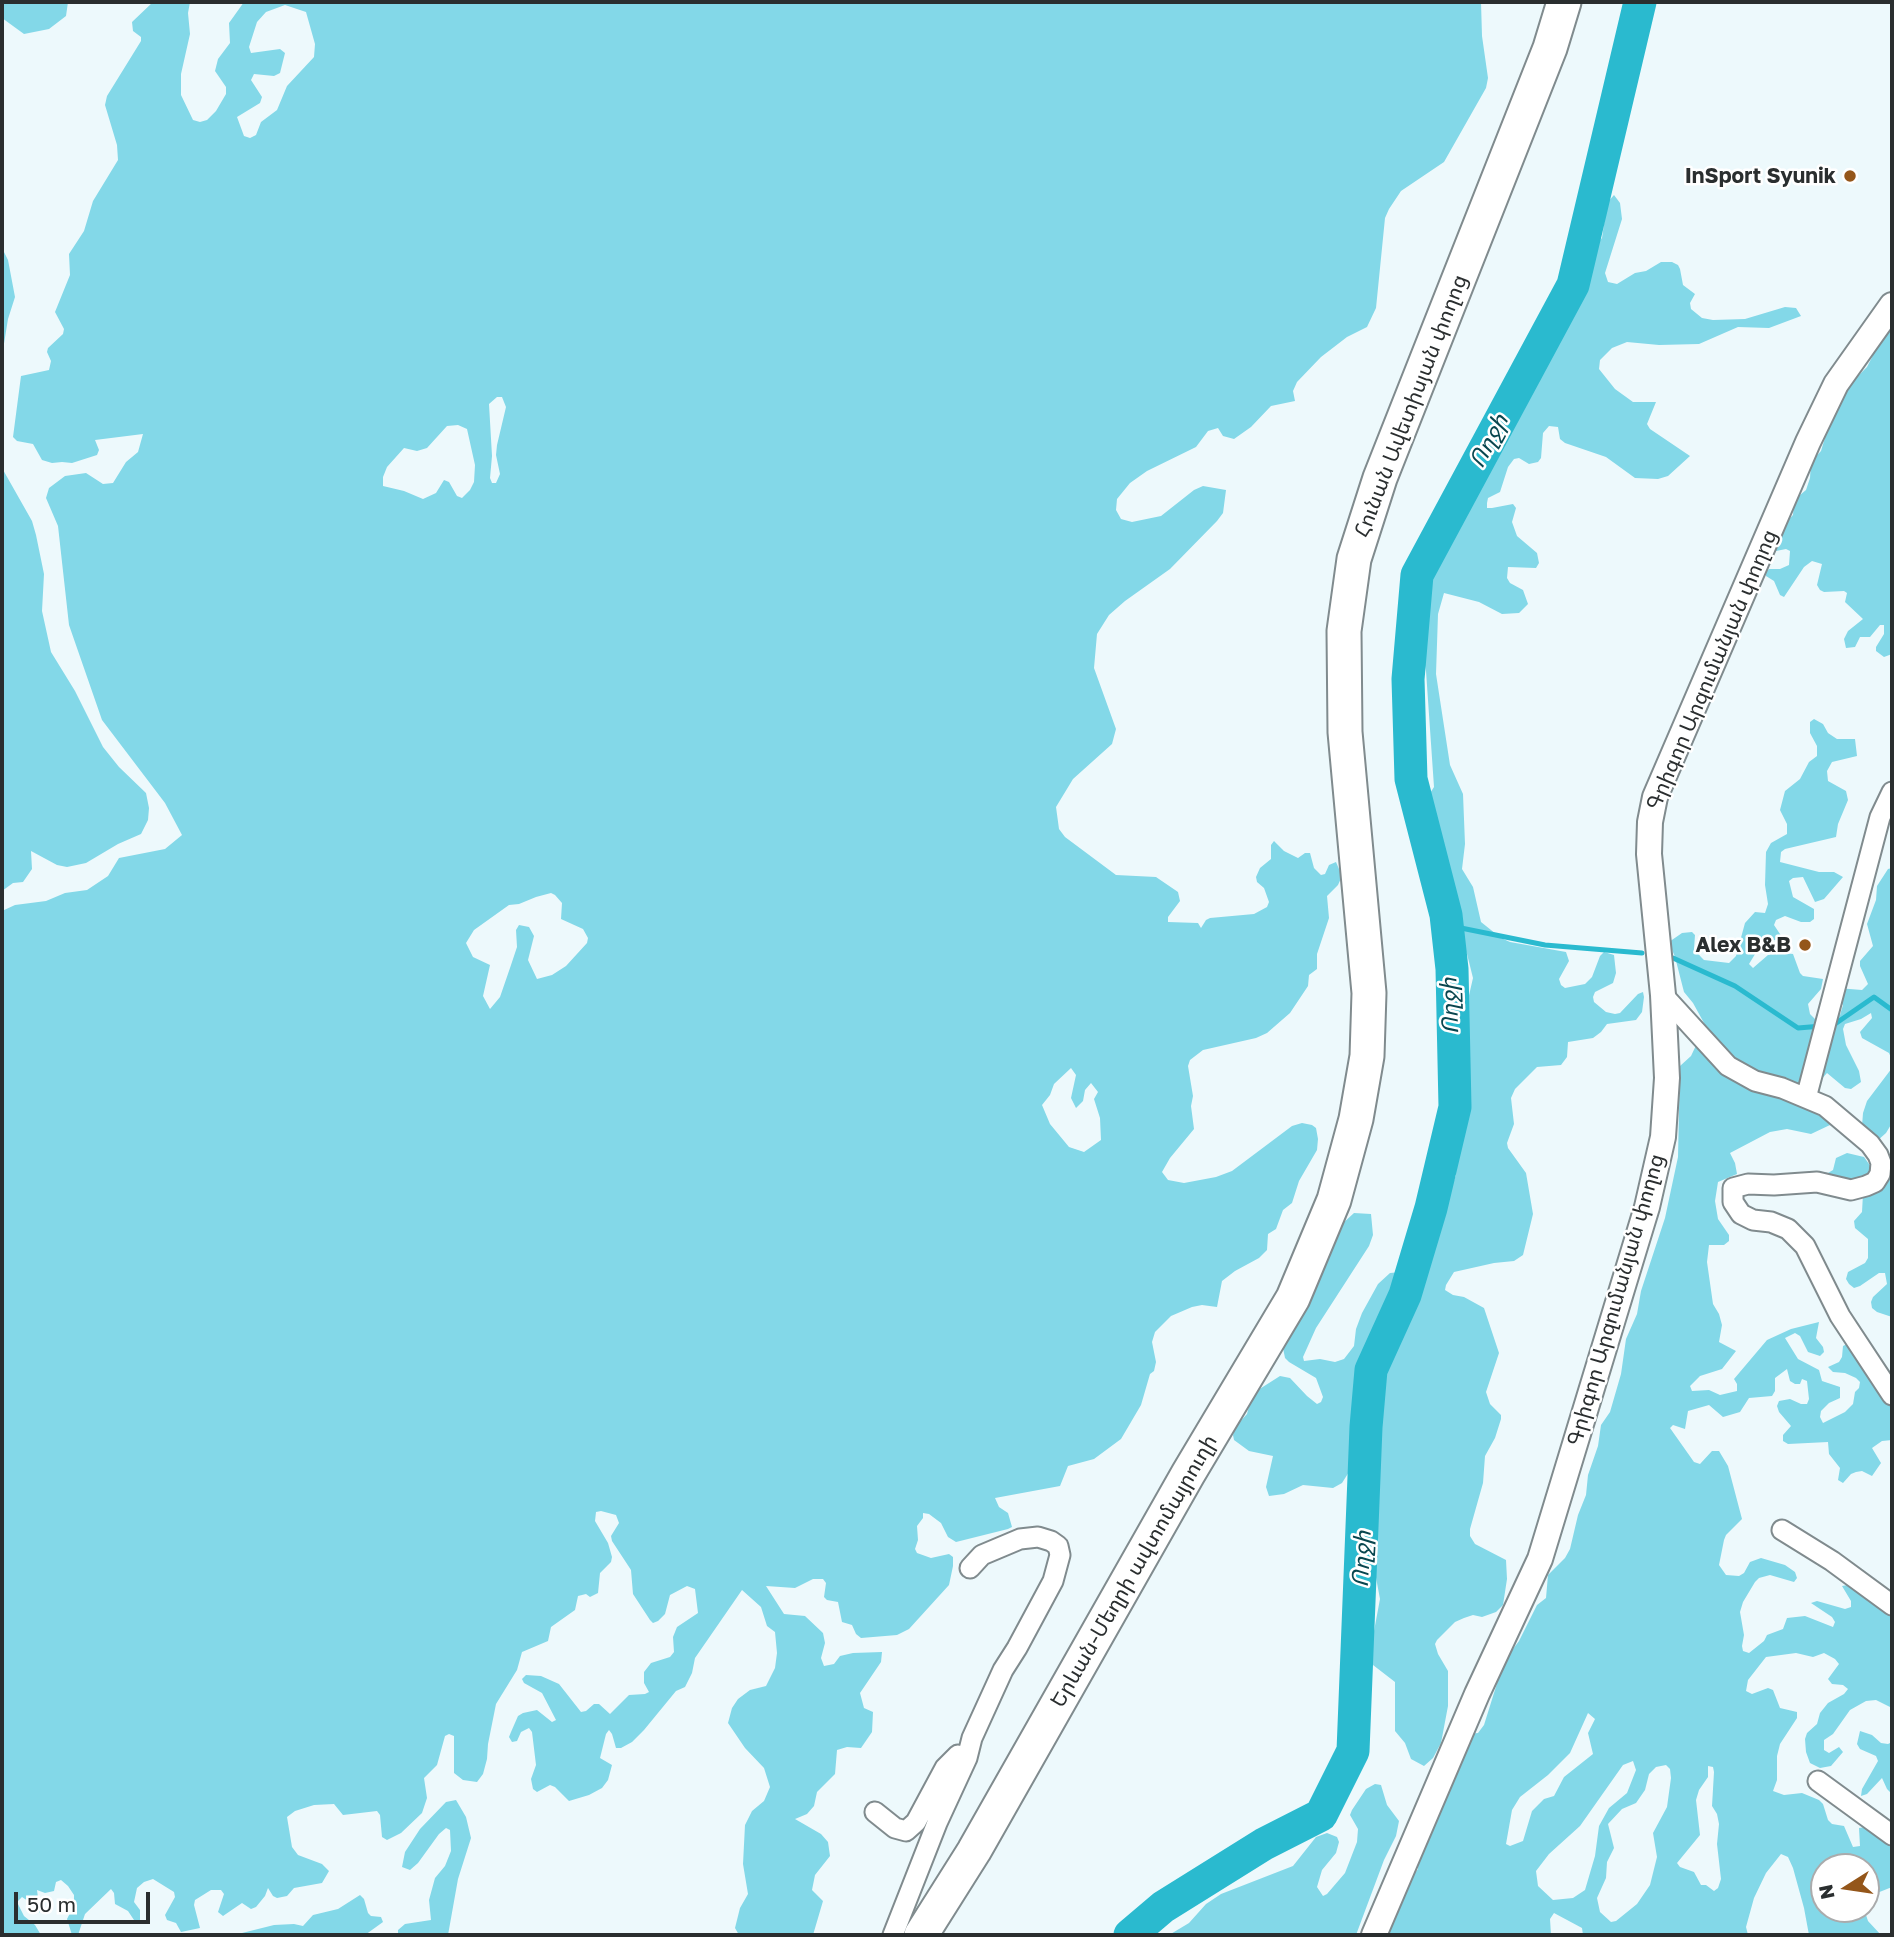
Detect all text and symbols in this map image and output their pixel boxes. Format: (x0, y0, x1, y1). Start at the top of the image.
place label: InSport Syunik (1685, 163, 1836, 189)
marker: InSport Syunik (1842, 168, 1858, 184)
street label: Հունան Ավետիսյան փողոց (1349, 271, 1473, 541)
water label: Ողջի (1463, 409, 1515, 473)
street label: Գրիգոր Արզումանյան փողոց (1641, 526, 1783, 814)
place label: Alex B&B (1695, 932, 1791, 958)
marker: Alex B&B (1797, 937, 1813, 953)
water label: Ողջի (1435, 977, 1465, 1035)
street label: Գրիգոր Արզումանյան փողոց (1562, 1151, 1670, 1449)
street label: Երևան-Մեղրի ավտոմայրուղի (1045, 1430, 1223, 1712)
water label: Ողջի (1347, 1530, 1377, 1588)
north arrow (1810, 1853, 1880, 1923)
scale bar (18, 1878, 154, 1922)
text: N (1813, 1883, 1839, 1902)
text: 50 m (27, 1891, 76, 1917)

